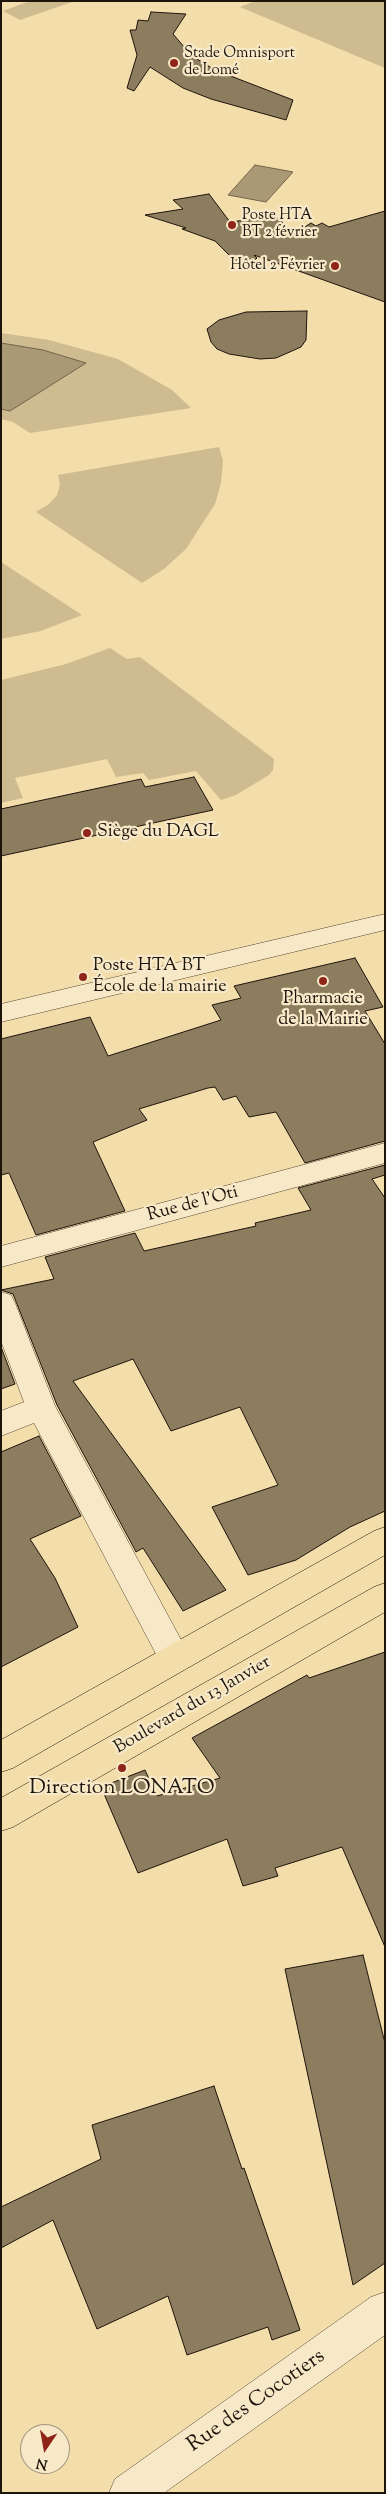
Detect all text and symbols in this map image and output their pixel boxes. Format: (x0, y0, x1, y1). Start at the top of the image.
place label: Stade Omnisport de Lomé (184, 45, 295, 80)
marker: Stade Omnisport de Lomé (168, 57, 180, 69)
place label: Poste HTA BT 2 février (242, 207, 317, 242)
marker: Poste HTA BT 2 février (226, 219, 238, 231)
place label: Hôtel 2 Février (230, 257, 325, 275)
marker: Hôtel 2 Février (329, 260, 341, 272)
place label: Siège du DAGL (97, 822, 219, 844)
marker: Siège du DAGL (81, 827, 93, 839)
place label: Poste HTA BT École de la mairie (93, 956, 227, 999)
marker: Poste HTA BT École de la mairie (77, 971, 89, 983)
marker: Pharmacie de la Mairie (317, 975, 329, 987)
place label: Pharmacie de la Mairie (278, 989, 368, 1032)
street label: Rue de l'Oti (145, 1182, 241, 1228)
street label: Boulevard du 13 Janvier (111, 1652, 275, 1760)
marker: Direction LONATO (116, 1762, 128, 1774)
place label: Direction LONATO (29, 1776, 215, 1802)
street label: Rue des Cocotiers (183, 2345, 331, 2459)
north arrow (20, 2424, 70, 2474)
text: N (35, 2452, 50, 2474)

